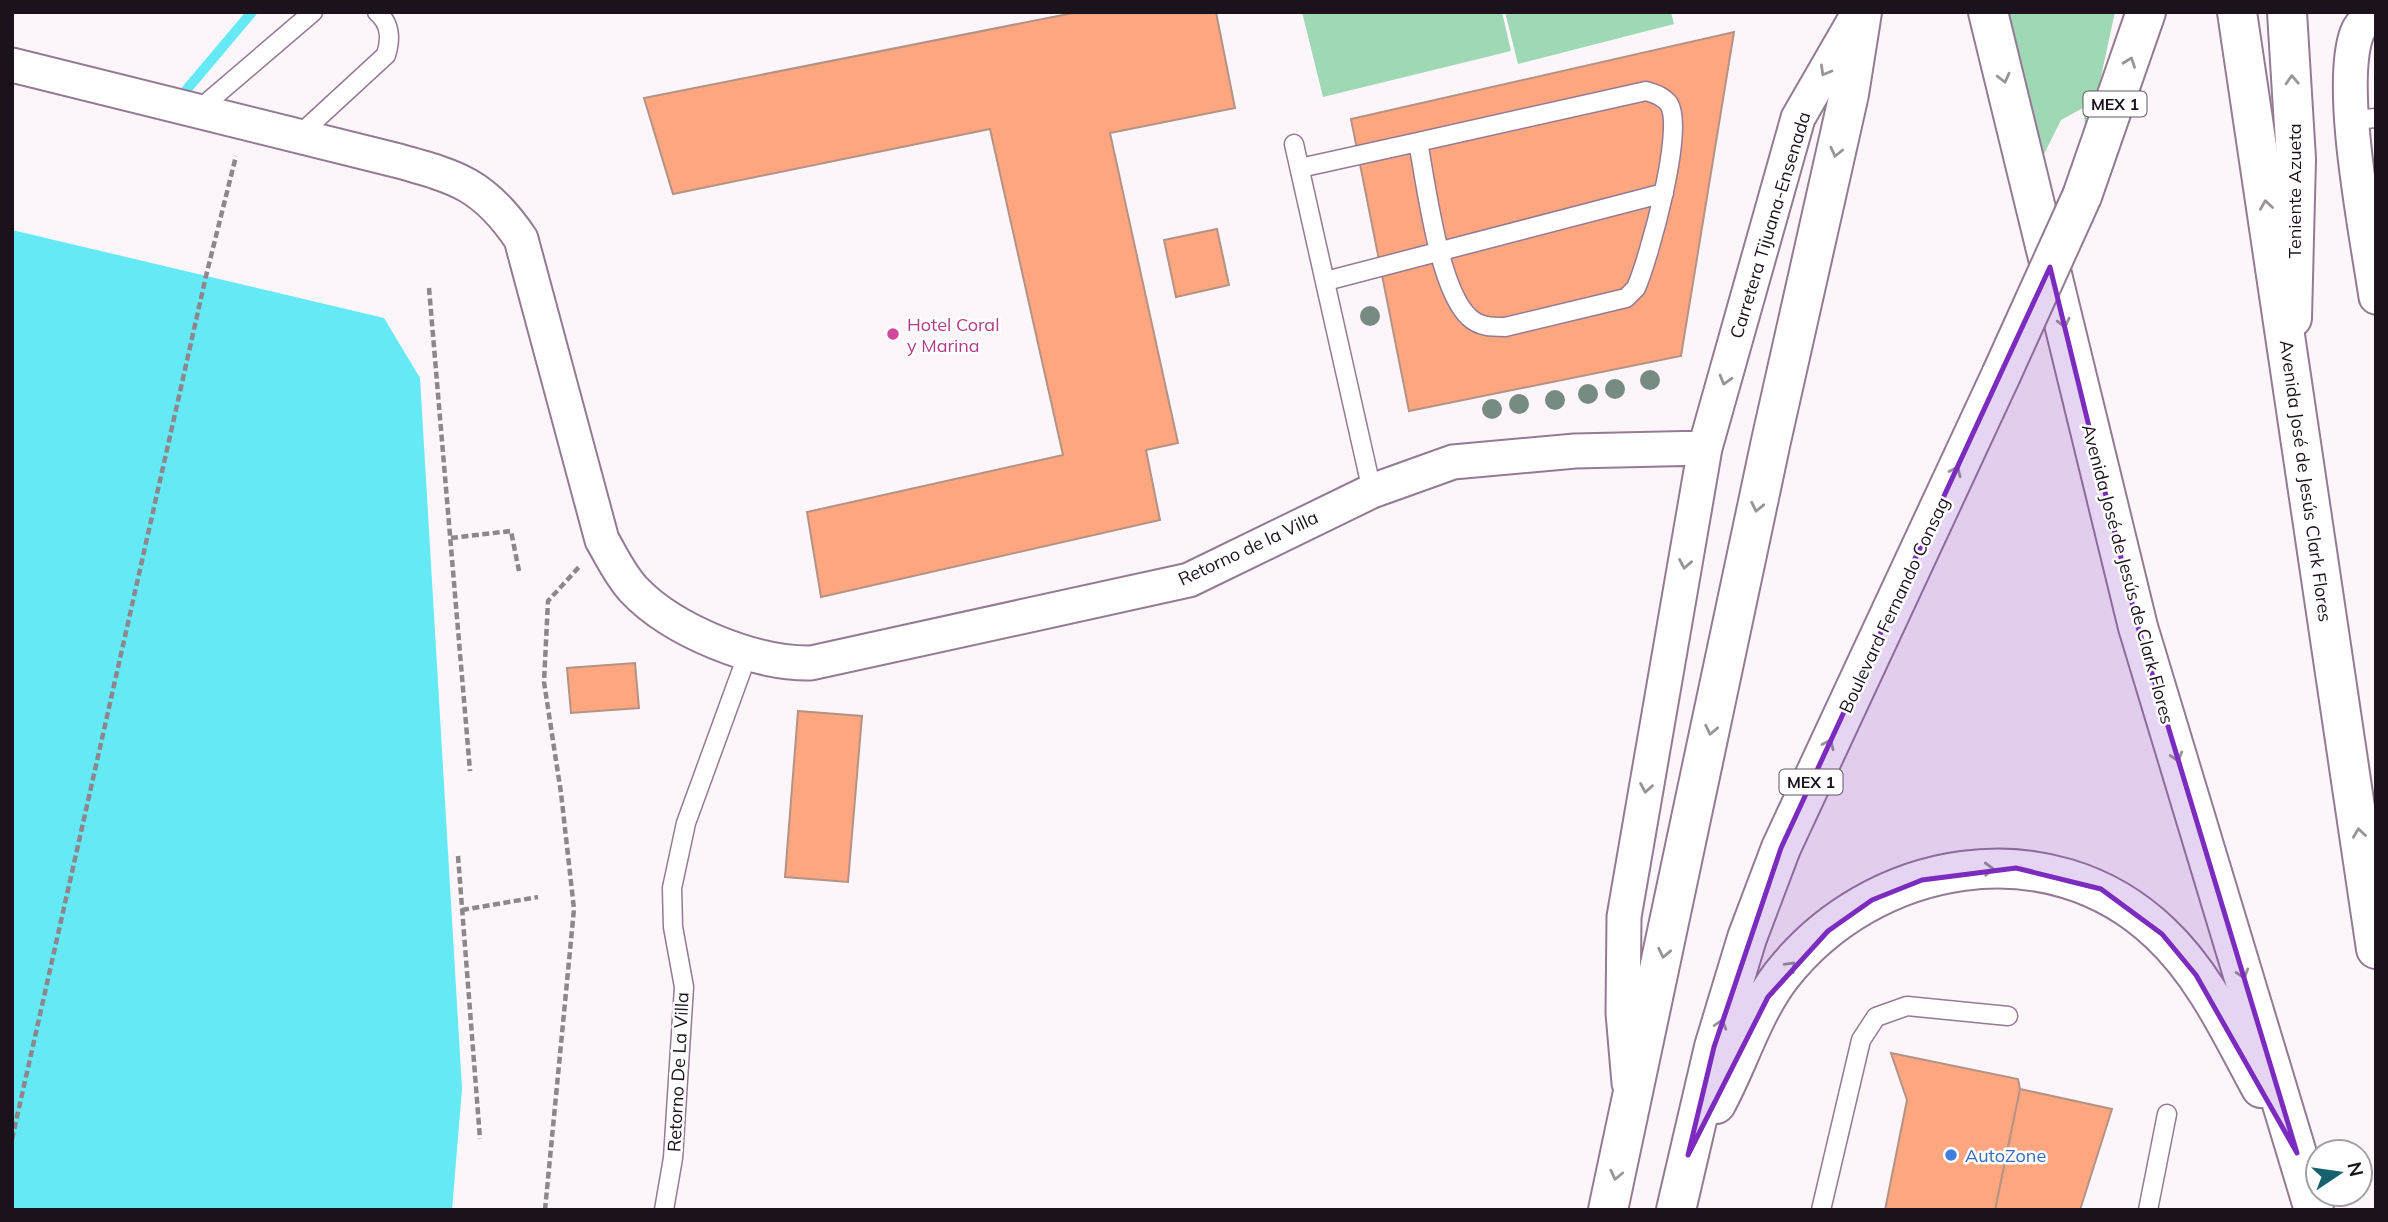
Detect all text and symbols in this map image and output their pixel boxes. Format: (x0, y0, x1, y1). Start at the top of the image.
one-way arrow (2122, 57, 2136, 69)
one-way arrow (1820, 64, 1833, 77)
one-way arrow (1996, 72, 2010, 84)
one-way arrow (2285, 75, 2300, 86)
road number: MEX 1 (2084, 92, 2146, 116)
street label: Carretera Tijuana-Ensenada (1725, 109, 1815, 341)
street label: Teniente Azueta (2283, 124, 2306, 259)
one-way arrow (1830, 146, 1844, 158)
one-way arrow (2258, 199, 2273, 210)
place label: Hotel Coral y Marina (907, 313, 999, 357)
one-way arrow (2056, 317, 2070, 329)
marker: Hotel Coral y Marina (885, 326, 901, 342)
street label: Avenida José de Jesús Clark Flores (2275, 339, 2337, 623)
one-way arrow (1718, 373, 1733, 385)
street label: Avenida José de Jesús de Clark Flores (2077, 421, 2179, 727)
one-way arrow (1948, 466, 1962, 478)
street label: Boulevard Fernando Consag (1834, 493, 1954, 717)
one-way arrow (1750, 501, 1765, 513)
street label: Retorno de la Villa (1174, 505, 1322, 591)
one-way arrow (1678, 558, 1693, 570)
one-way arrow (1705, 724, 1720, 736)
one-way arrow (1821, 739, 1835, 751)
one-way arrow (2169, 750, 2184, 762)
road number: MEX 1 (1780, 769, 1842, 794)
one-way arrow (1639, 782, 1654, 794)
one-way arrow (2351, 827, 2366, 839)
one-way arrow (1984, 862, 1995, 877)
one-way arrow (1658, 947, 1673, 959)
one-way arrow (1783, 961, 1795, 974)
one-way arrow (2235, 968, 2250, 980)
street label: Retorno De La Villa (662, 991, 694, 1153)
one-way arrow (1712, 1019, 1727, 1031)
north arrow (2304, 1138, 2374, 1208)
place label: AutoZone (1965, 1144, 2046, 1167)
marker: AutoZone (1943, 1147, 1959, 1163)
text: N (2342, 1159, 2369, 1179)
one-way arrow (1610, 1169, 1625, 1181)

